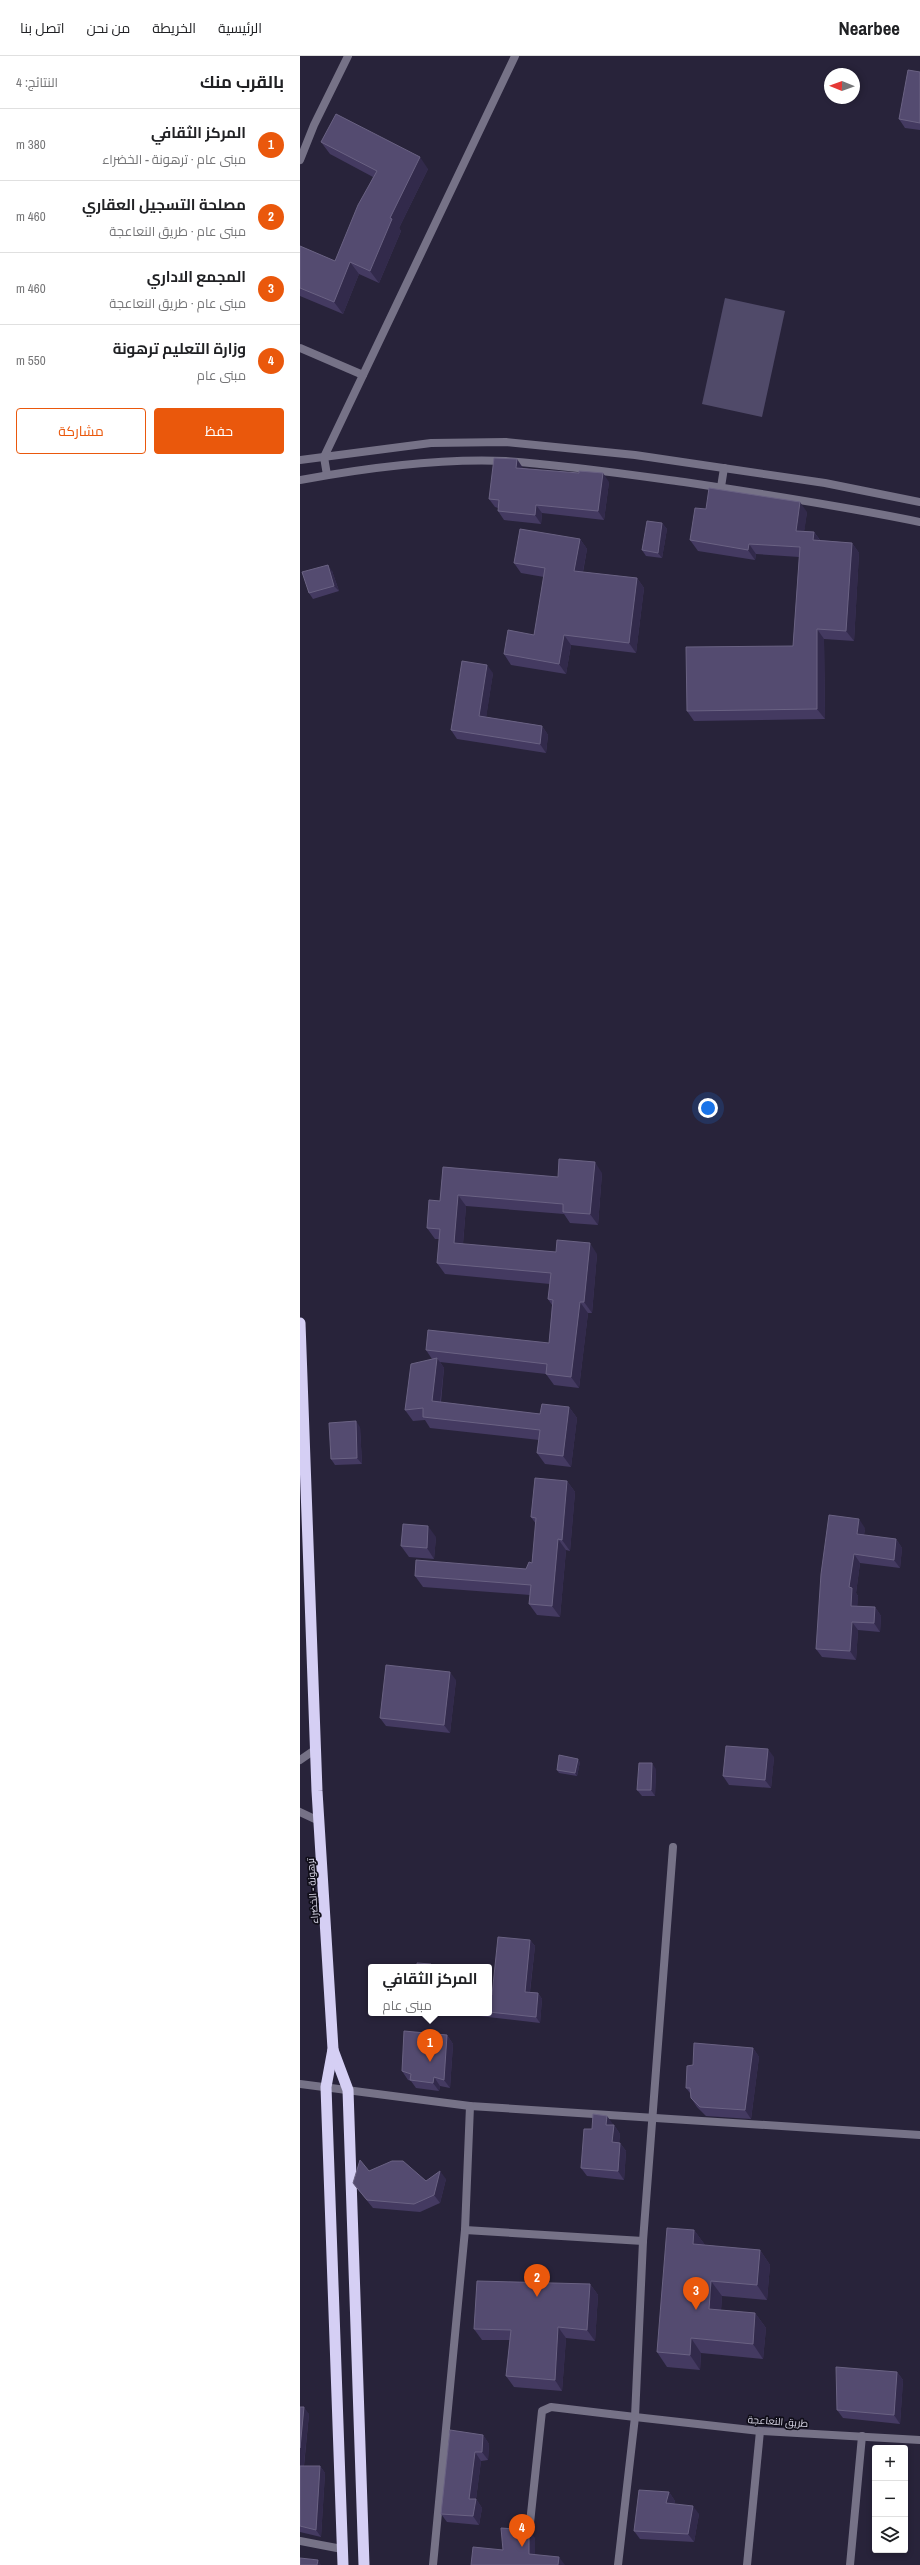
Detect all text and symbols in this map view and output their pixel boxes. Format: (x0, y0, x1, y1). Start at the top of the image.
text: Nearbee (839, 15, 900, 41)
text: اتصل بنا (20, 19, 64, 37)
text: من نحن (86, 19, 130, 37)
text: الخريطة (152, 19, 196, 37)
text: الرئيسية (218, 19, 262, 37)
north arrow (824, 68, 860, 104)
text: بالقرب منك (200, 70, 284, 93)
text: النتائج: 4 (16, 74, 58, 91)
text: المركز الثقافي (151, 122, 246, 143)
text: 380 m (16, 136, 46, 153)
text: 1 (268, 136, 274, 153)
text: مبنى عام · ترهونة - الخضراء (102, 151, 246, 168)
text: مصلحة التسجيل العقاري (82, 194, 246, 215)
text: 460 m (16, 208, 46, 225)
text: 2 (268, 208, 274, 225)
text: مبنى عام · طريق النعاعجة (109, 223, 246, 240)
text: المجمع الاداري (147, 266, 246, 287)
text: 460 m (16, 280, 46, 297)
text: 3 (268, 280, 274, 297)
text: مبنى عام · طريق النعاعجة (109, 295, 246, 312)
text: وزارة التعليم ترهونة (113, 338, 246, 359)
text: 550 m (16, 352, 46, 369)
text: 4 (268, 352, 274, 369)
text: مبنى عام (197, 367, 246, 384)
button: مشاركة (16, 408, 146, 454)
button: حفظ (154, 408, 284, 454)
your location (698, 1098, 718, 1118)
street label: ترهونة - الخضراء (304, 1857, 321, 1924)
popup (368, 1964, 492, 2016)
text: المركز الثقافي (383, 1968, 477, 1989)
text: مبنى عام (383, 1997, 432, 2014)
pin: 1 (417, 2029, 443, 2062)
pin: 2 (524, 2264, 550, 2297)
pin: 3 (683, 2277, 709, 2310)
street label: طريق النعاعجة (747, 2413, 809, 2430)
map controls (872, 2445, 908, 2553)
button: + (872, 2445, 908, 2481)
button: − (872, 2481, 908, 2517)
pin: 4 (509, 2514, 535, 2547)
button: layers (872, 2517, 908, 2553)

